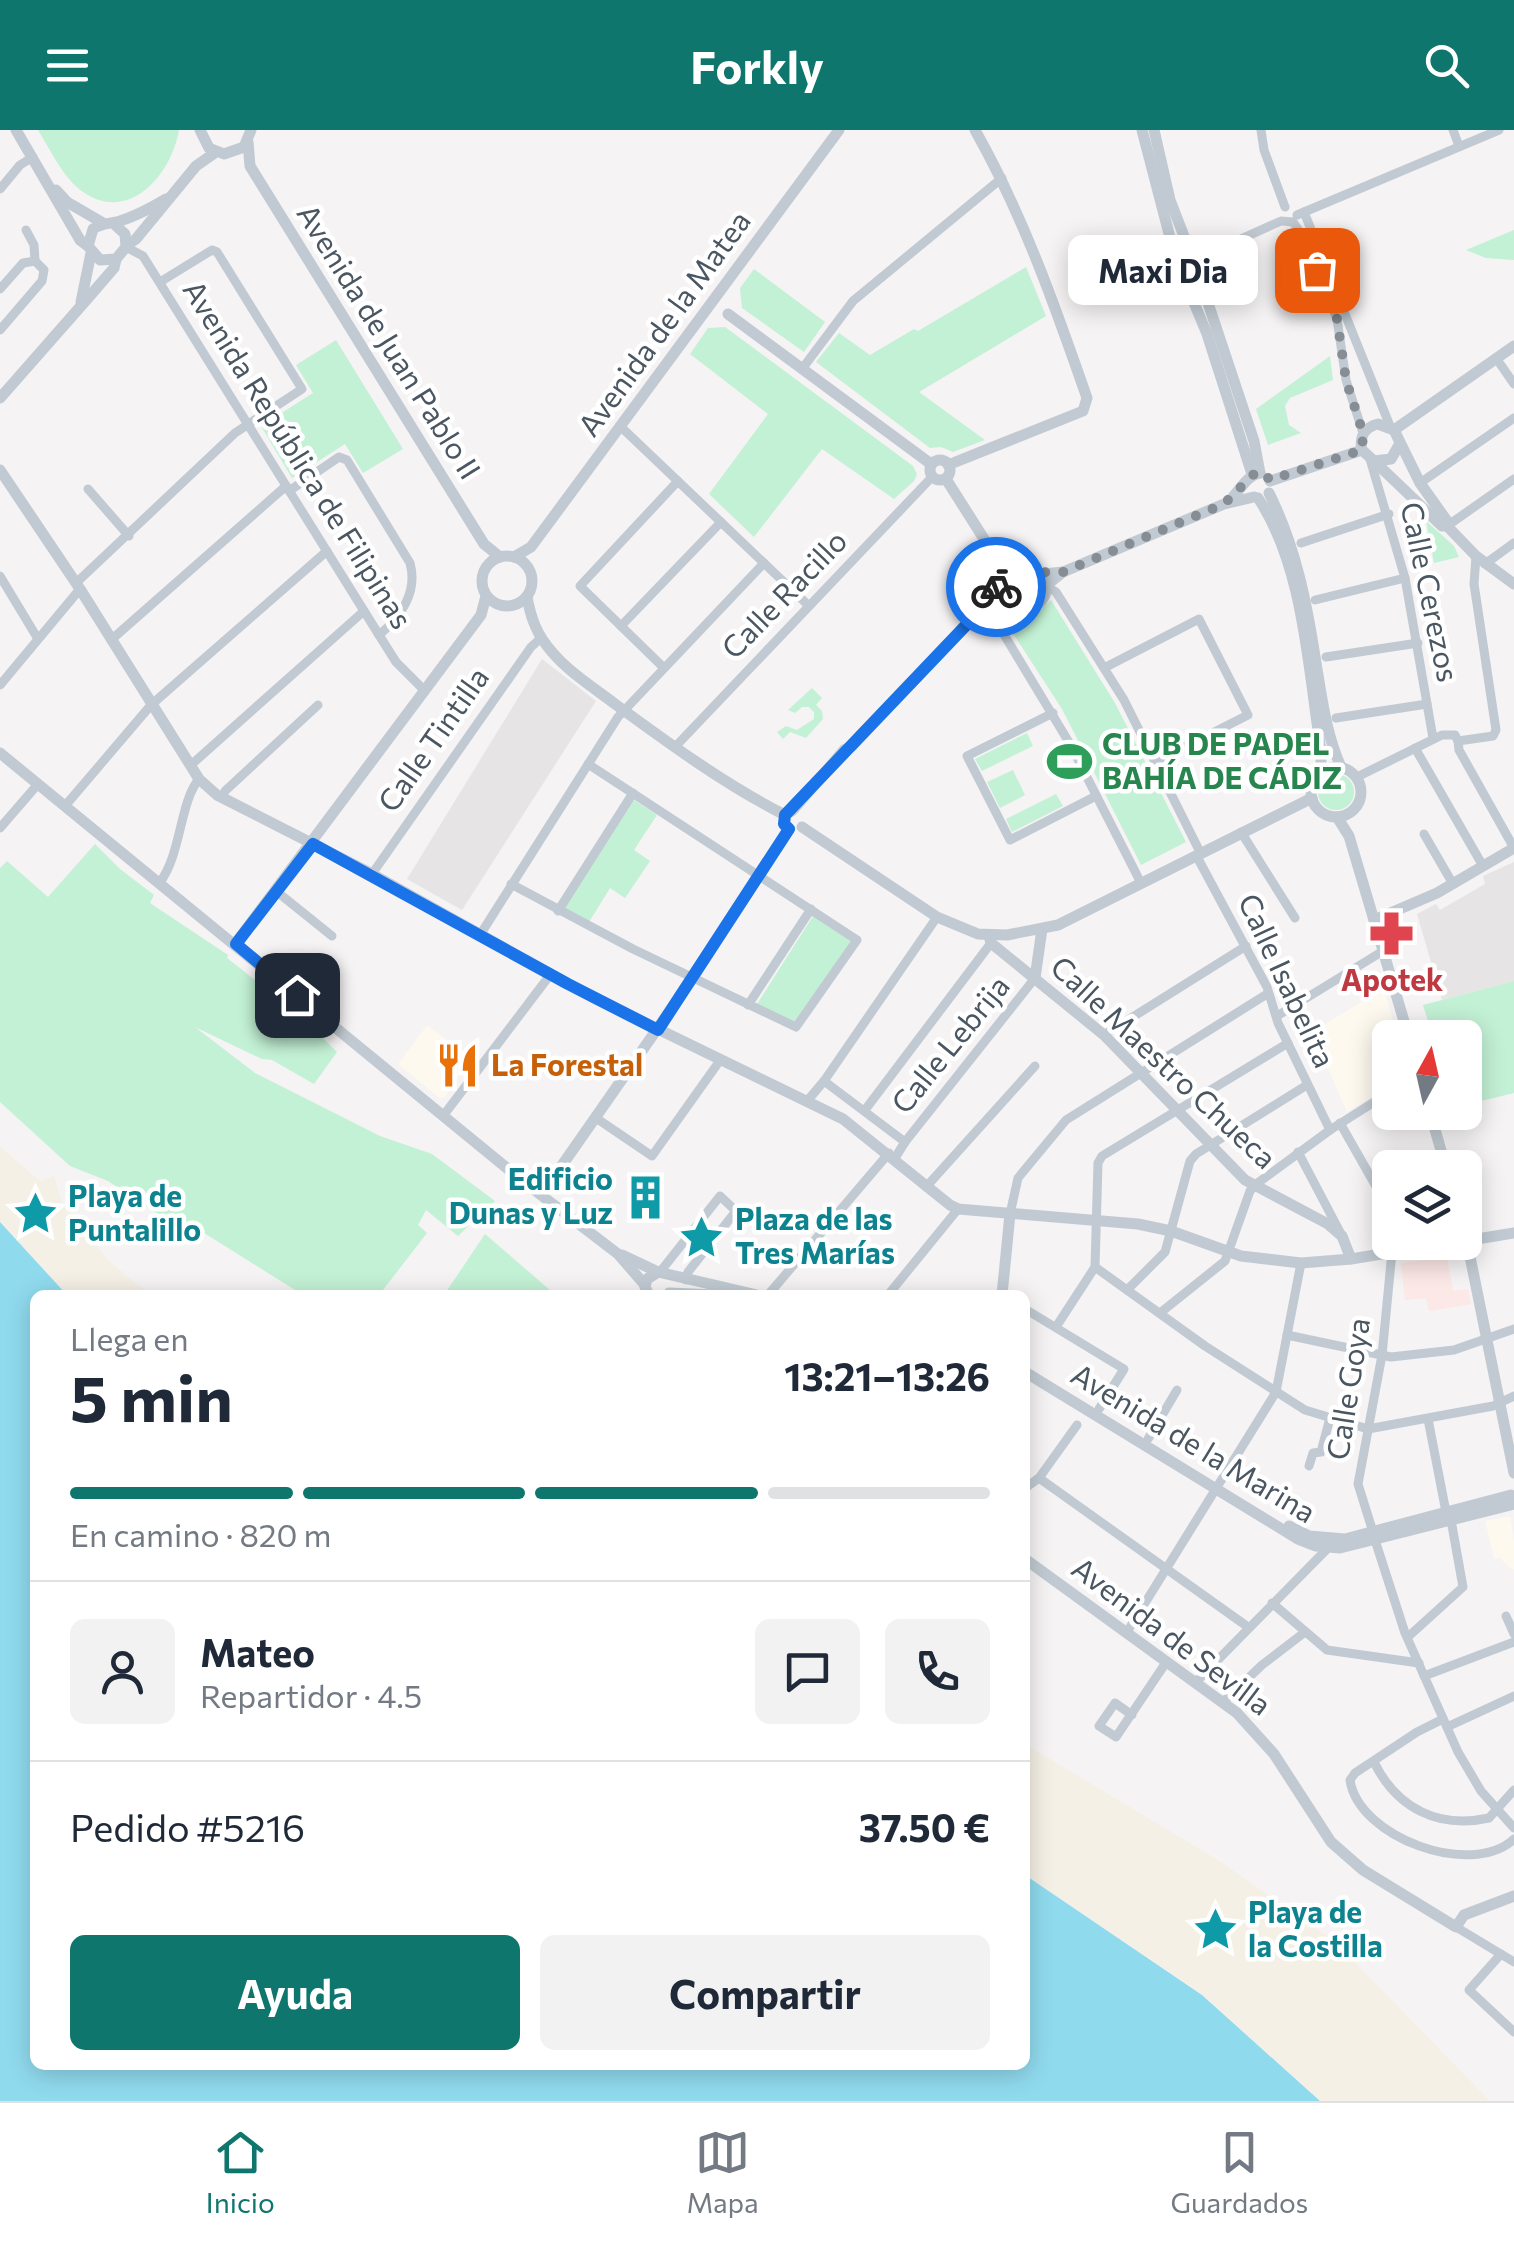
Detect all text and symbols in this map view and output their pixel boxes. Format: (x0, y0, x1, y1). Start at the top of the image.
icon: menu (40, 38, 95, 93)
text: Forkly (690, 38, 824, 93)
icon: search (1419, 38, 1474, 93)
street label: Avenida de Juan Pablo II (290, 196, 490, 485)
street label: Avenida de la Matea (569, 203, 757, 442)
pin (1275, 228, 1360, 313)
callout: Maxi Dia (1067, 235, 1257, 305)
icon: bag (1290, 243, 1345, 298)
text: Maxi Dia (1098, 250, 1228, 290)
street label: Avenida República de Filipinas (176, 273, 422, 635)
street label: Calle Cerezos (1394, 498, 1469, 685)
street label: Calle Racillo (713, 521, 854, 665)
courier (946, 537, 1046, 637)
icon: bike (969, 560, 1024, 615)
street label: Calle Tintilla (369, 659, 495, 818)
place label: CLUB DE PADEL BAHÍA DE CÁDIZ (1102, 724, 1342, 795)
sports icon: CLUB DE PADEL BAHÍA DE CÁDIZ (1045, 738, 1093, 786)
street label: Calle Isabelita (1232, 887, 1345, 1073)
pharmacy icon: Apotek (1368, 910, 1416, 958)
street label: Calle Maestro Chueca (1044, 947, 1285, 1175)
pin (255, 953, 340, 1038)
place label: Apotek (1341, 960, 1443, 997)
street label: Calle Lebrija (882, 967, 1016, 1120)
icon: home (270, 968, 325, 1023)
north arrow (1372, 1020, 1482, 1130)
map controls (1372, 1020, 1482, 1260)
restaurant icon: La Forestal (434, 1042, 482, 1090)
place label: La Forestal (491, 1045, 643, 1082)
button: layers (1372, 1150, 1482, 1260)
place label: Edificio Dunas y Luz (449, 1159, 613, 1230)
building icon: Edificio Dunas y Luz (622, 1173, 670, 1221)
place label: Playa de Puntalillo (68, 1176, 201, 1247)
place icon: Playa de Puntalillo (11, 1190, 59, 1238)
place label: Plaza de las Tres Marías (735, 1199, 895, 1270)
place icon: Plaza de las Tres Marías (678, 1213, 726, 1261)
street label: Calle Goya (1317, 1315, 1376, 1462)
text: Llega en (70, 1318, 189, 1358)
text: 13:21–13:26 (784, 1352, 990, 1399)
street label: Avenida de la Marina (1065, 1354, 1323, 1529)
text: 5 min (70, 1356, 233, 1435)
text: En camino · 820 m (70, 1514, 331, 1554)
street label: Avenida de Sevilla (1066, 1548, 1279, 1722)
button: person (70, 1619, 175, 1724)
button: chat (755, 1619, 860, 1724)
button: phone (885, 1619, 990, 1724)
text: Mateo (200, 1628, 315, 1675)
text: Repartidor · 4.5 (200, 1675, 422, 1715)
text: Pedido #5216 (70, 1803, 305, 1850)
text: 37.50 € (859, 1803, 990, 1850)
place label: Playa de la Costilla (1248, 1892, 1383, 1963)
place icon: Playa de la Costilla (1191, 1906, 1239, 1954)
button: Ayuda (70, 1935, 520, 2050)
button: Compartir (540, 1935, 990, 2050)
tab: Inicio (206, 2125, 275, 2219)
tab: Mapa (686, 2125, 759, 2219)
tab: Guardados (1170, 2125, 1308, 2219)

